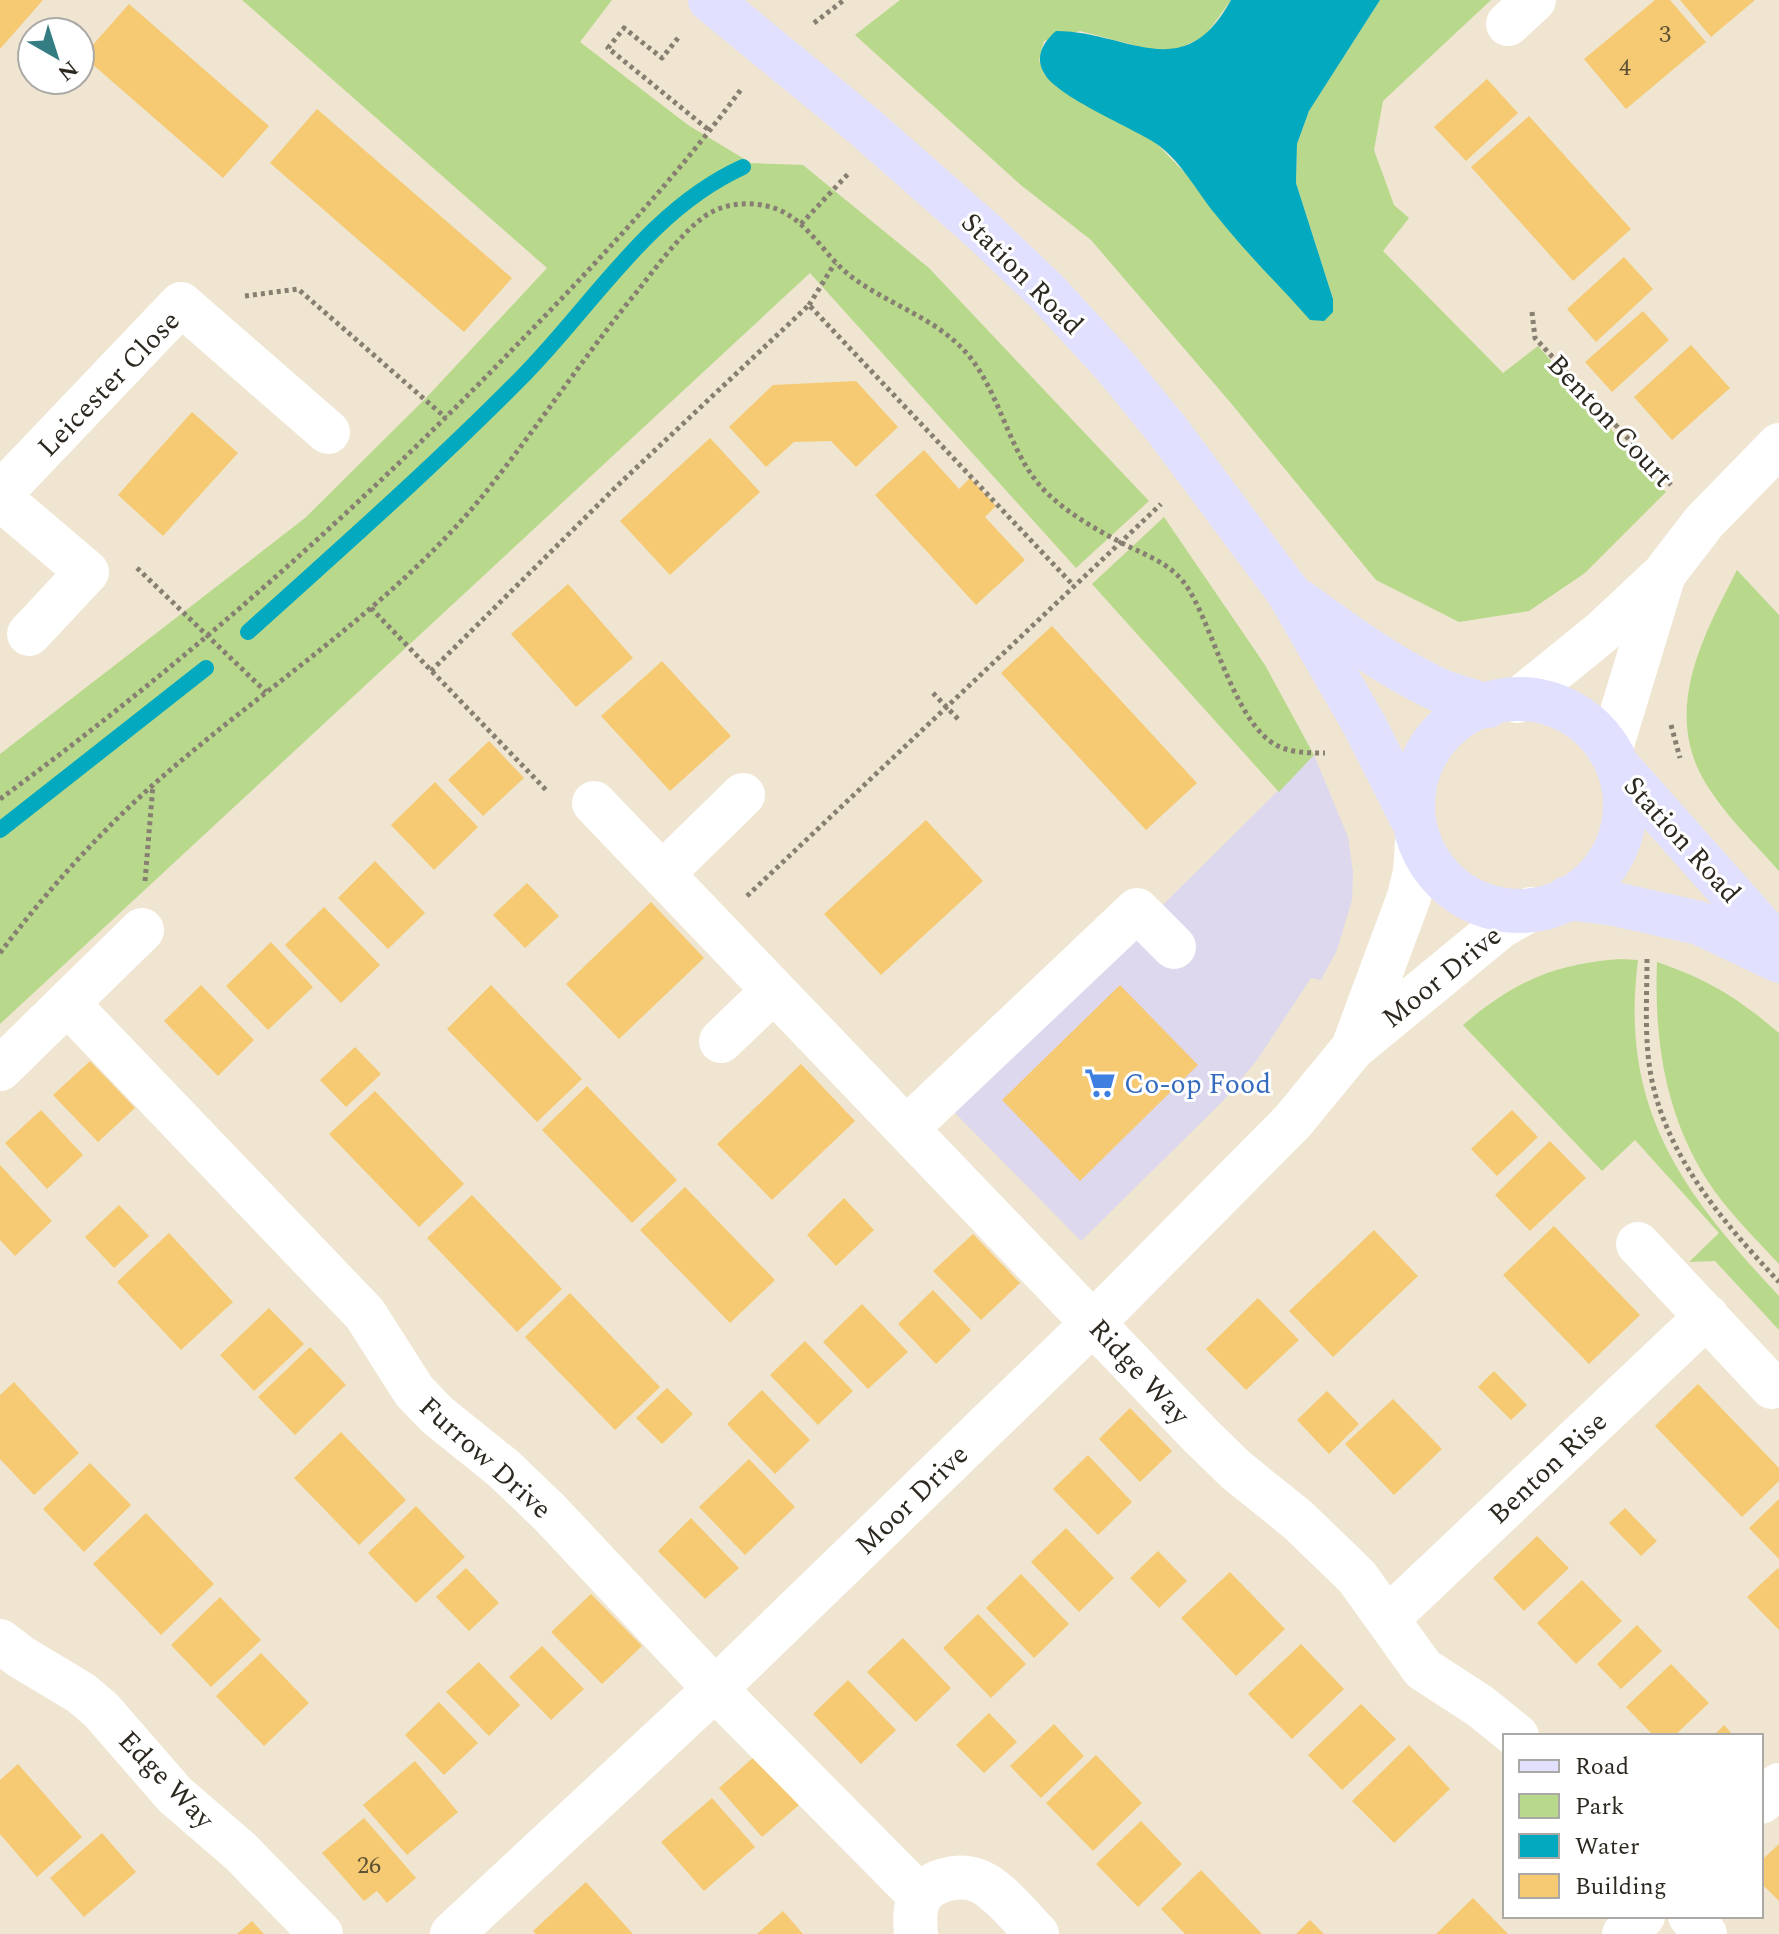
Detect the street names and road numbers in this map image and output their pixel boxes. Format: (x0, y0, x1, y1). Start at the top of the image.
street label: Station Road (951, 203, 1093, 345)
street label: Leicester Close (28, 301, 190, 467)
street label: Benton Court (1537, 345, 1683, 498)
street label: Station Road (1613, 767, 1751, 913)
street label: Moor Drive (1372, 915, 1511, 1039)
street label: Ridge Way (1078, 1309, 1201, 1436)
street label: Furrow Drive (409, 1386, 561, 1530)
street label: Benton Rise (1479, 1401, 1617, 1535)
street label: Moor Drive (845, 1435, 979, 1566)
street label: Edge Way (108, 1721, 225, 1840)

